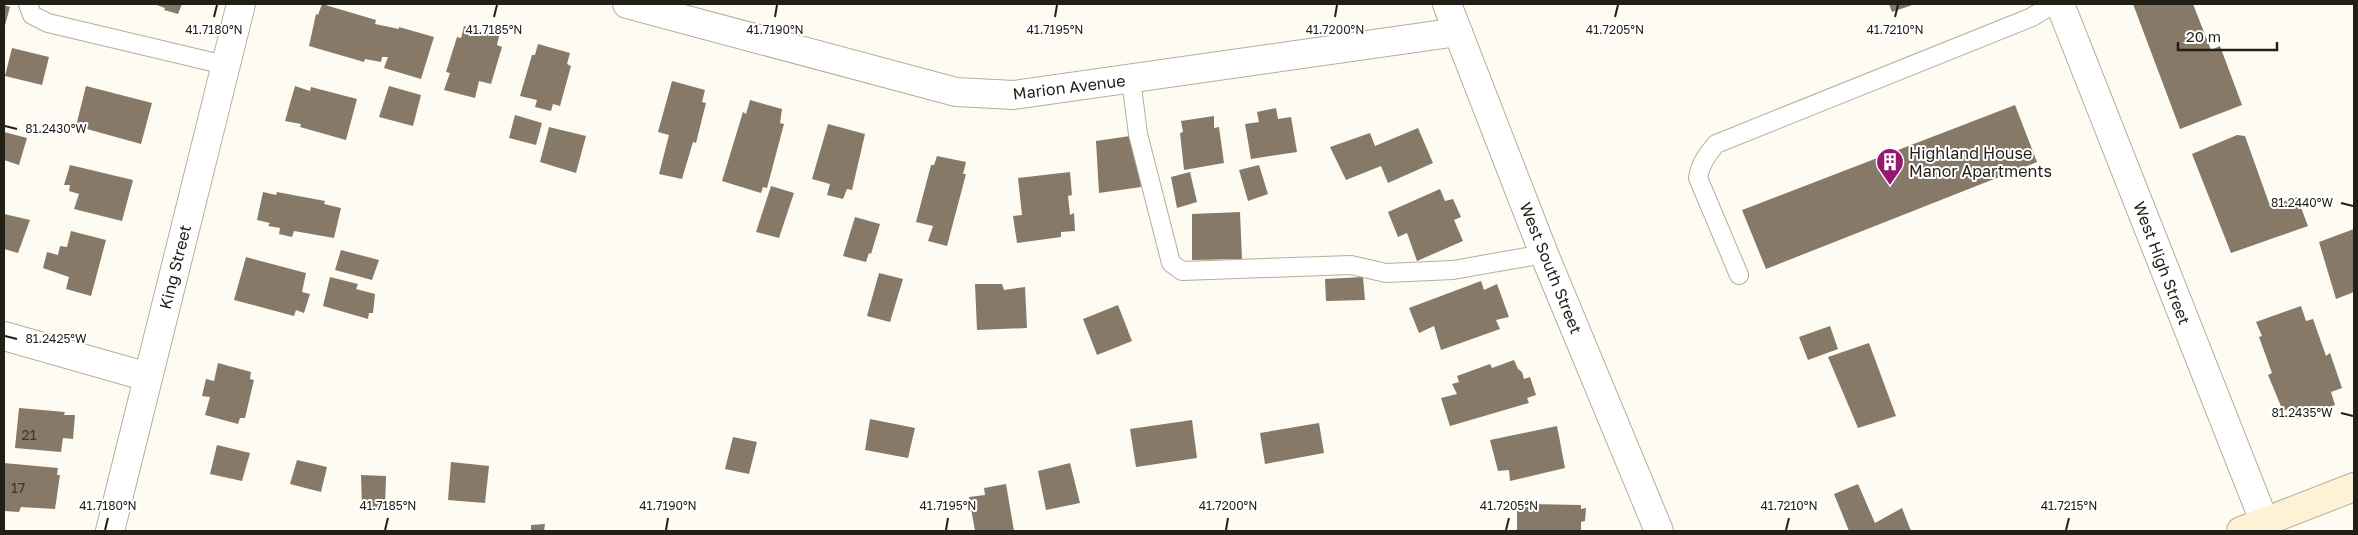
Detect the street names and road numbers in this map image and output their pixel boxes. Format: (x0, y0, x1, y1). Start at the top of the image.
street label: Marion Avenue (1012, 70, 1126, 104)
street label: West South Street (1516, 199, 1586, 337)
street label: West High Street (2129, 199, 2195, 327)
street label: King Street (155, 223, 195, 311)

